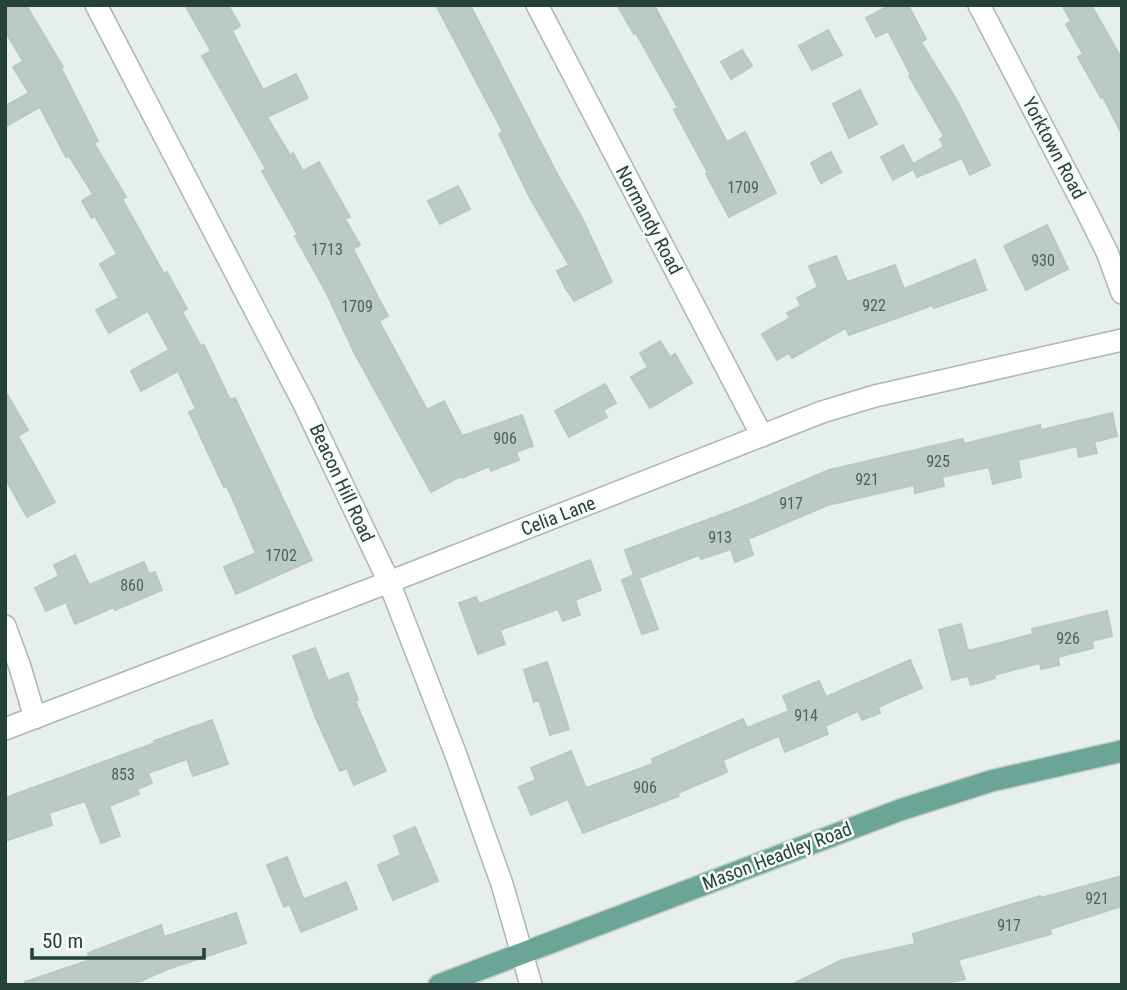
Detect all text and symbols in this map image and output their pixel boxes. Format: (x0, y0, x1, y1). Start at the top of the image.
street label: Yorktown Road (1017, 93, 1091, 203)
street label: Normandy Road (611, 162, 687, 278)
house number: 1709 (727, 178, 759, 197)
house number: 1713 (311, 240, 343, 259)
house number: 930 (1031, 251, 1055, 270)
house number: 922 (862, 296, 886, 315)
house number: 1709 (341, 297, 373, 316)
street label: Beacon Hill Road (305, 420, 379, 546)
house number: 906 (493, 429, 517, 448)
house number: 925 (926, 452, 950, 471)
house number: 921 (855, 470, 879, 489)
street label: Celia Lane (517, 491, 599, 541)
house number: 917 (779, 494, 803, 513)
house number: 913 (708, 528, 732, 547)
house number: 1702 (265, 546, 297, 565)
house number: 860 (120, 576, 144, 595)
house number: 926 (1056, 629, 1080, 648)
house number: 914 (794, 706, 818, 725)
house number: 853 (111, 765, 135, 784)
house number: 906 (633, 778, 657, 797)
street label: Mason Headley Road (699, 817, 855, 895)
house number: 921 (1085, 889, 1109, 908)
scale bar (32, 916, 203, 960)
house number: 917 (997, 916, 1021, 935)
text: 50 m (42, 929, 83, 953)

